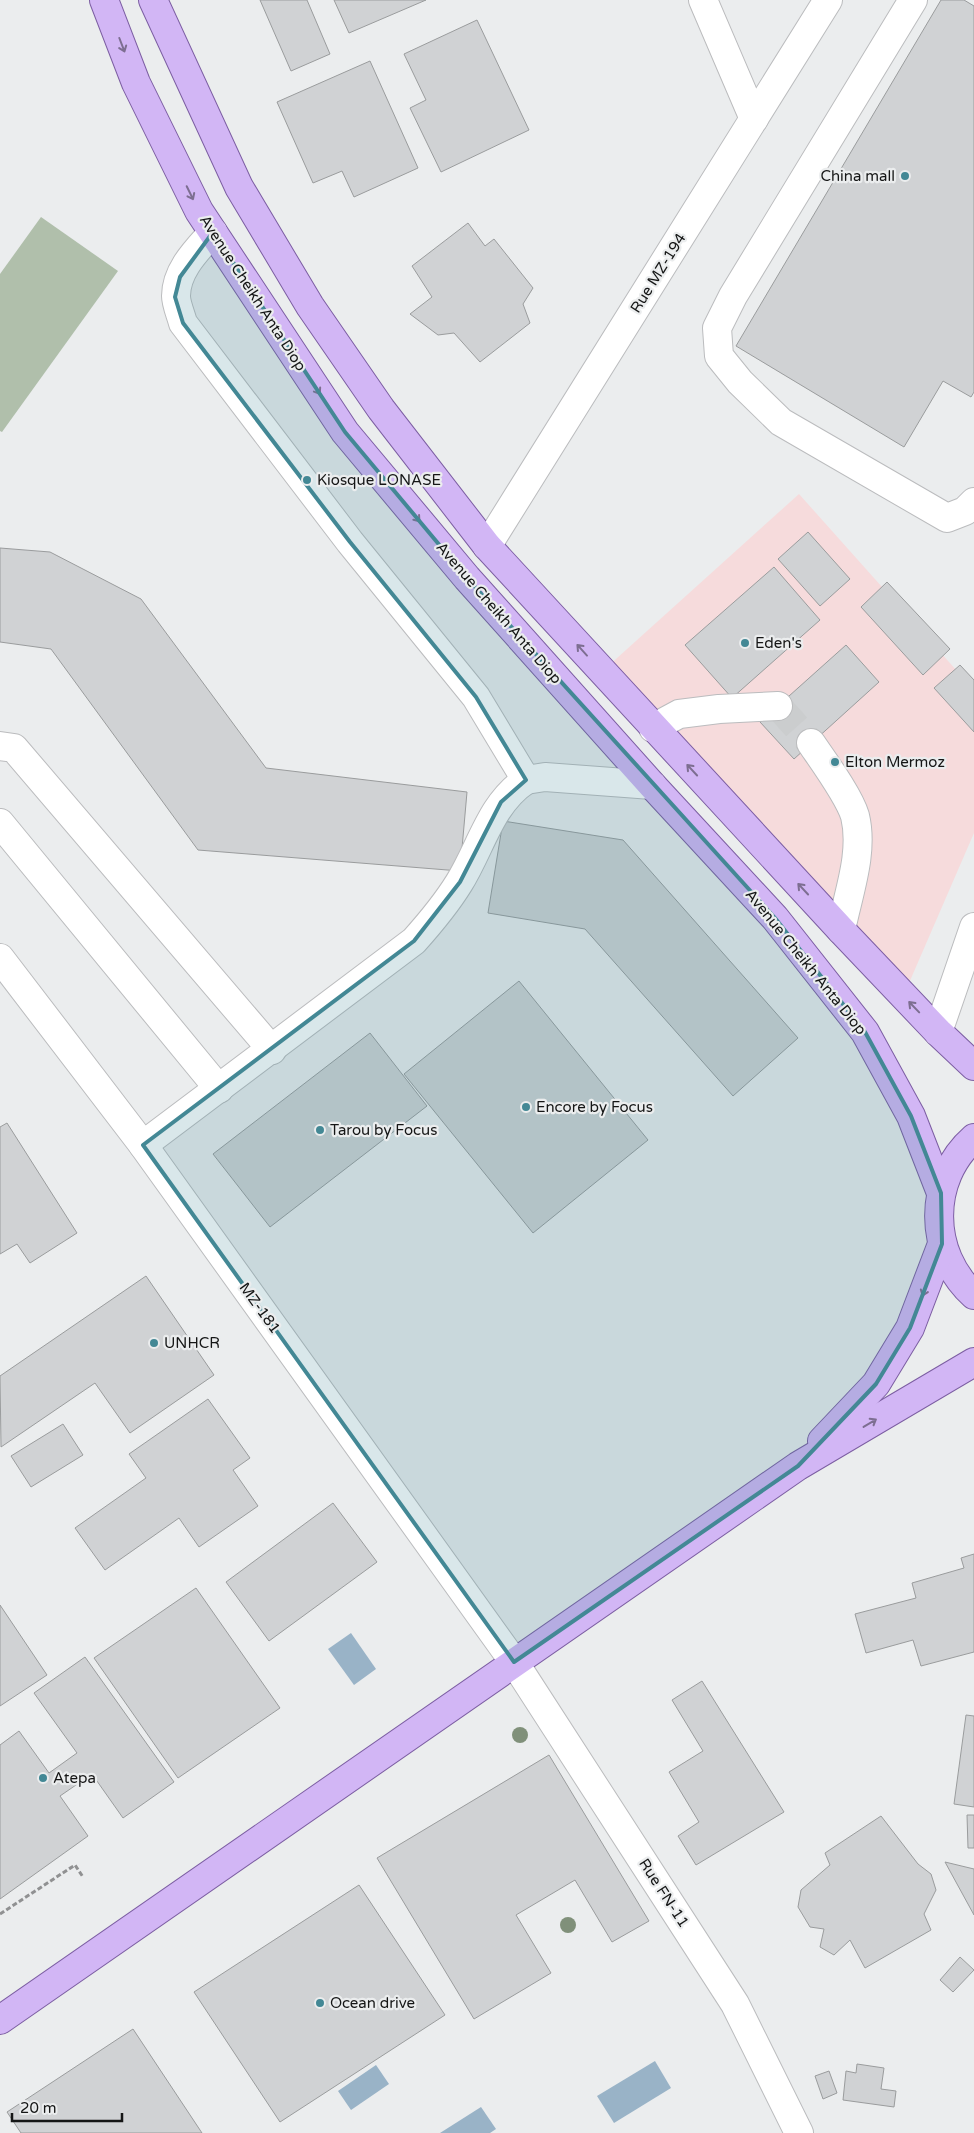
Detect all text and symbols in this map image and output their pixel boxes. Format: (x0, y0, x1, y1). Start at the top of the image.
one-way arrow (118, 38, 127, 53)
place label: China mall (821, 167, 895, 185)
marker: China mall (899, 170, 911, 182)
one-way arrow (186, 185, 195, 200)
street label: Avenue Cheikh Anta Diop (196, 212, 310, 374)
street label: Rue MZ-194 (626, 230, 690, 316)
one-way arrow (311, 381, 321, 395)
place label: Kiosque LONASE (317, 471, 441, 489)
marker: Kiosque LONASE (301, 474, 313, 486)
one-way arrow (410, 510, 421, 523)
street label: Avenue Cheikh Anta Diop (432, 538, 566, 688)
place label: Eden's (755, 634, 802, 652)
marker: Eden's (739, 637, 751, 649)
one-way arrow (576, 644, 588, 657)
place label: Elton Mermoz (845, 753, 945, 771)
marker: Elton Mermoz (829, 756, 841, 768)
one-way arrow (686, 764, 698, 776)
one-way arrow (797, 883, 809, 896)
street label: Avenue Cheikh Anta Diop (742, 886, 870, 1038)
one-way arrow (908, 1001, 920, 1014)
place label: Encore by Focus (536, 1098, 653, 1116)
marker: Encore by Focus (520, 1101, 532, 1113)
place label: Tarou by Focus (330, 1121, 437, 1139)
marker: Tarou by Focus (314, 1124, 326, 1136)
street label: MZ-181 (236, 1279, 284, 1337)
one-way arrow (920, 1281, 929, 1297)
place label: UNHCR (164, 1334, 220, 1352)
marker: UNHCR (148, 1337, 160, 1349)
one-way arrow (863, 1417, 877, 1427)
place label: Atepa (53, 1769, 96, 1787)
marker: Atepa (37, 1772, 49, 1784)
street label: Rue FN-11 (635, 1855, 693, 1931)
place label: Ocean drive (330, 1994, 415, 2012)
marker: Ocean drive (314, 1997, 326, 2009)
scale bar (12, 2090, 122, 2122)
text: 20 m (20, 2099, 57, 2117)

